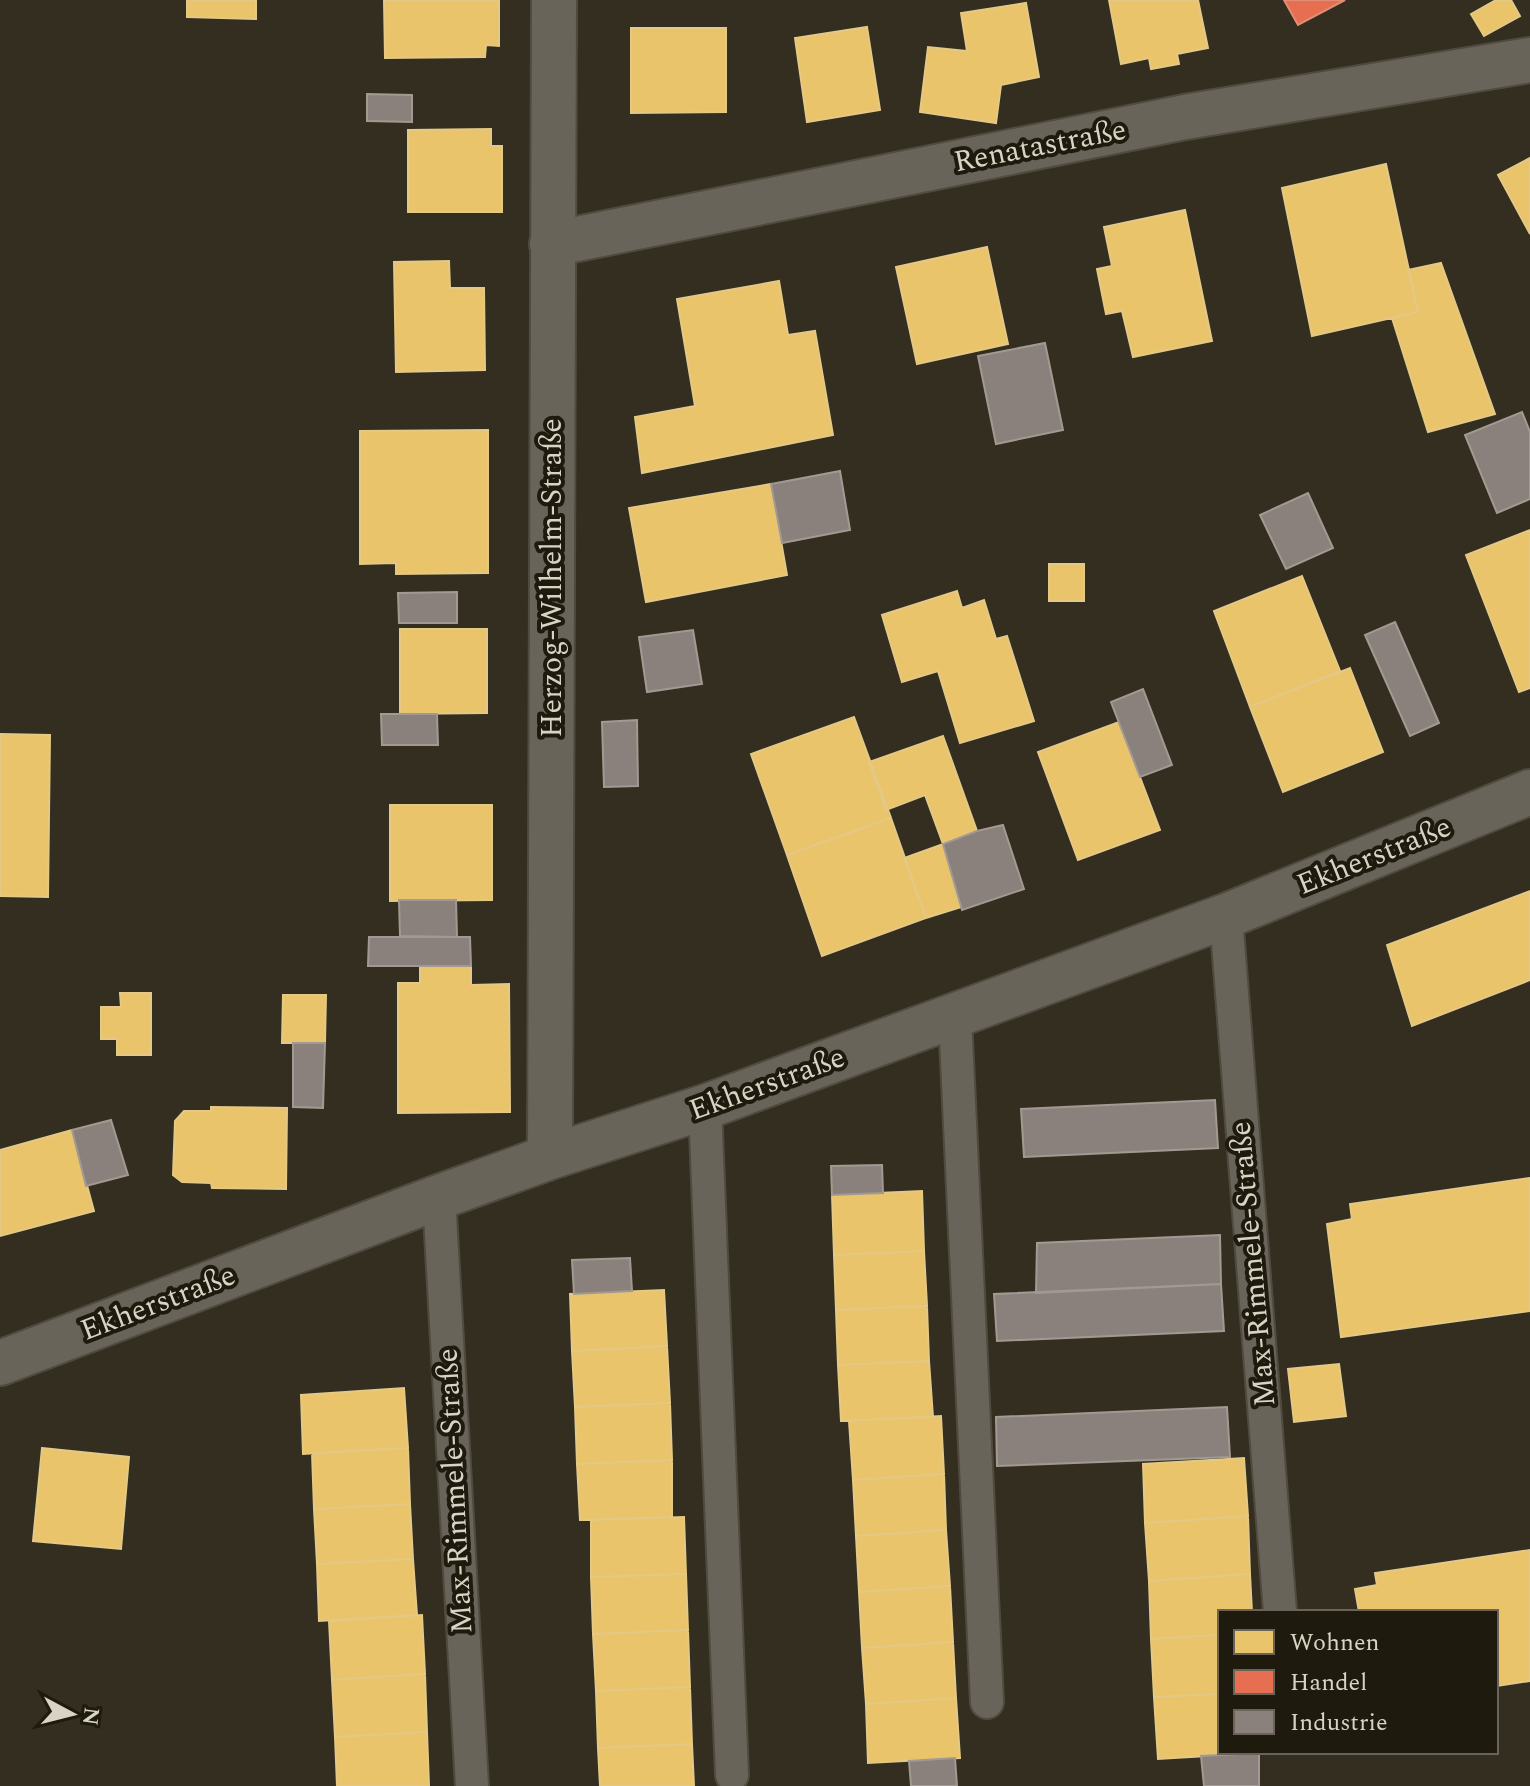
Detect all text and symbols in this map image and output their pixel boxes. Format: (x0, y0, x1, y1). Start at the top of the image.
street label: Renatastraße (950, 107, 1130, 185)
street label: Herzog-Wilhelm-Straße (529, 418, 575, 738)
street label: Ekherstraße (1290, 804, 1458, 908)
street label: Ekherstraße (683, 1035, 851, 1133)
street label: Max-Rimmele-Straße (1218, 1120, 1288, 1408)
street label: Ekherstraße (74, 1252, 242, 1354)
street label: Max-Rimmele-Straße (425, 1347, 485, 1635)
legend (1218, 1610, 1498, 1754)
text: Wohnen (1290, 1625, 1380, 1661)
text: Handel (1290, 1665, 1367, 1701)
north arrow (32, 1674, 112, 1754)
text: N (73, 1705, 108, 1727)
text: Industrie (1290, 1705, 1388, 1741)

